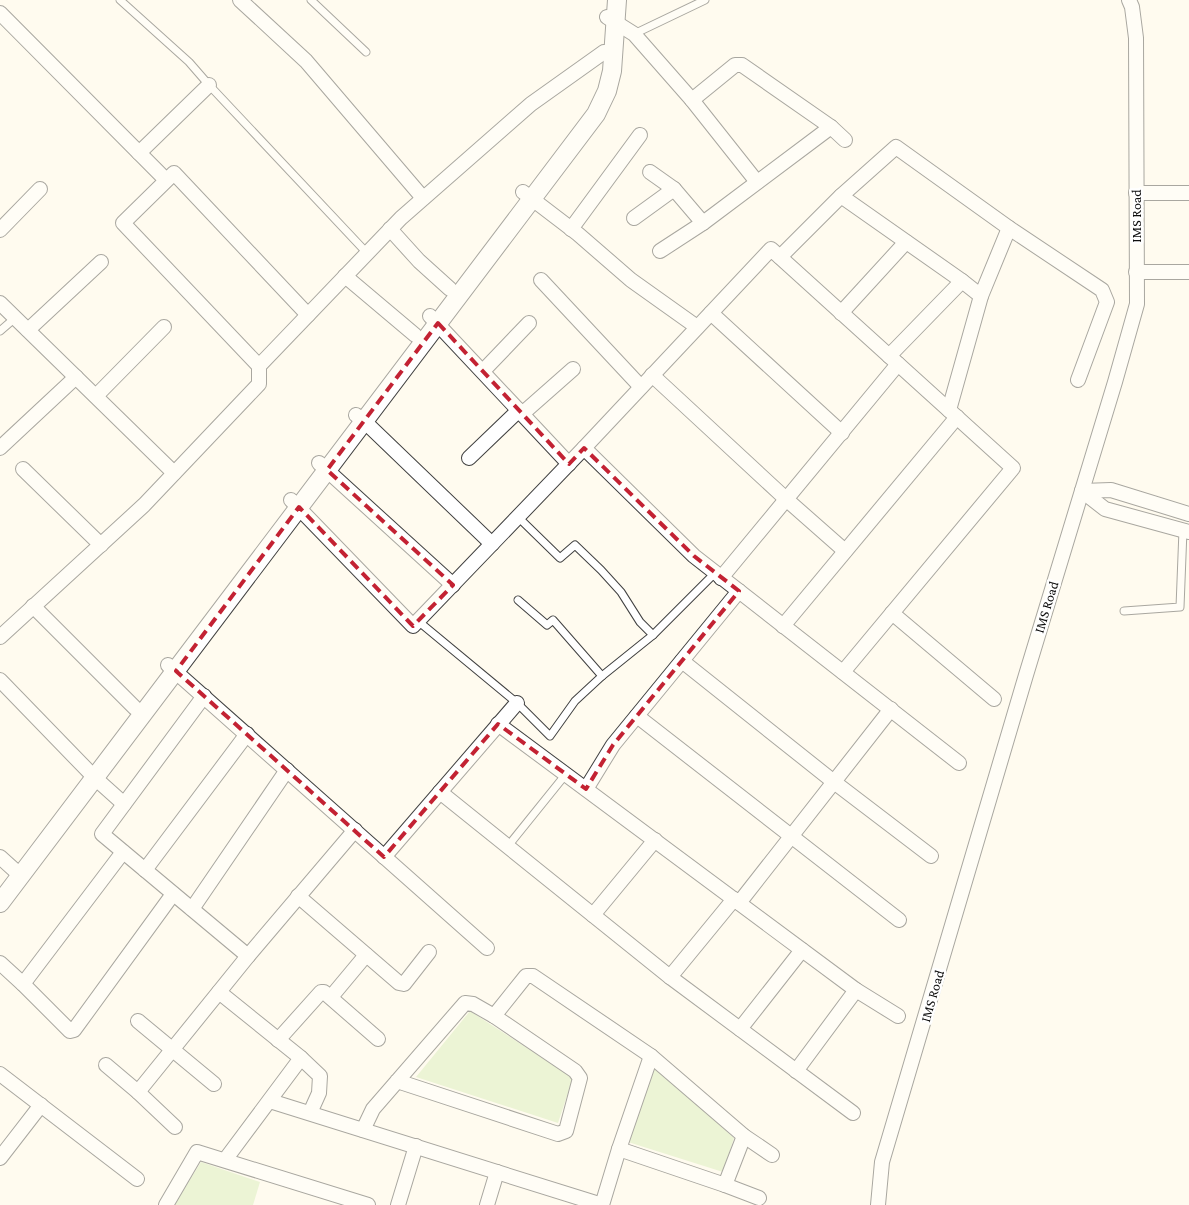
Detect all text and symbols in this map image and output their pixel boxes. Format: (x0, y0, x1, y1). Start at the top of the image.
street label: IMS Road (1128, 189, 1144, 243)
street label: IMS Road (1031, 579, 1062, 635)
street label: IMS Road (917, 968, 947, 1024)

